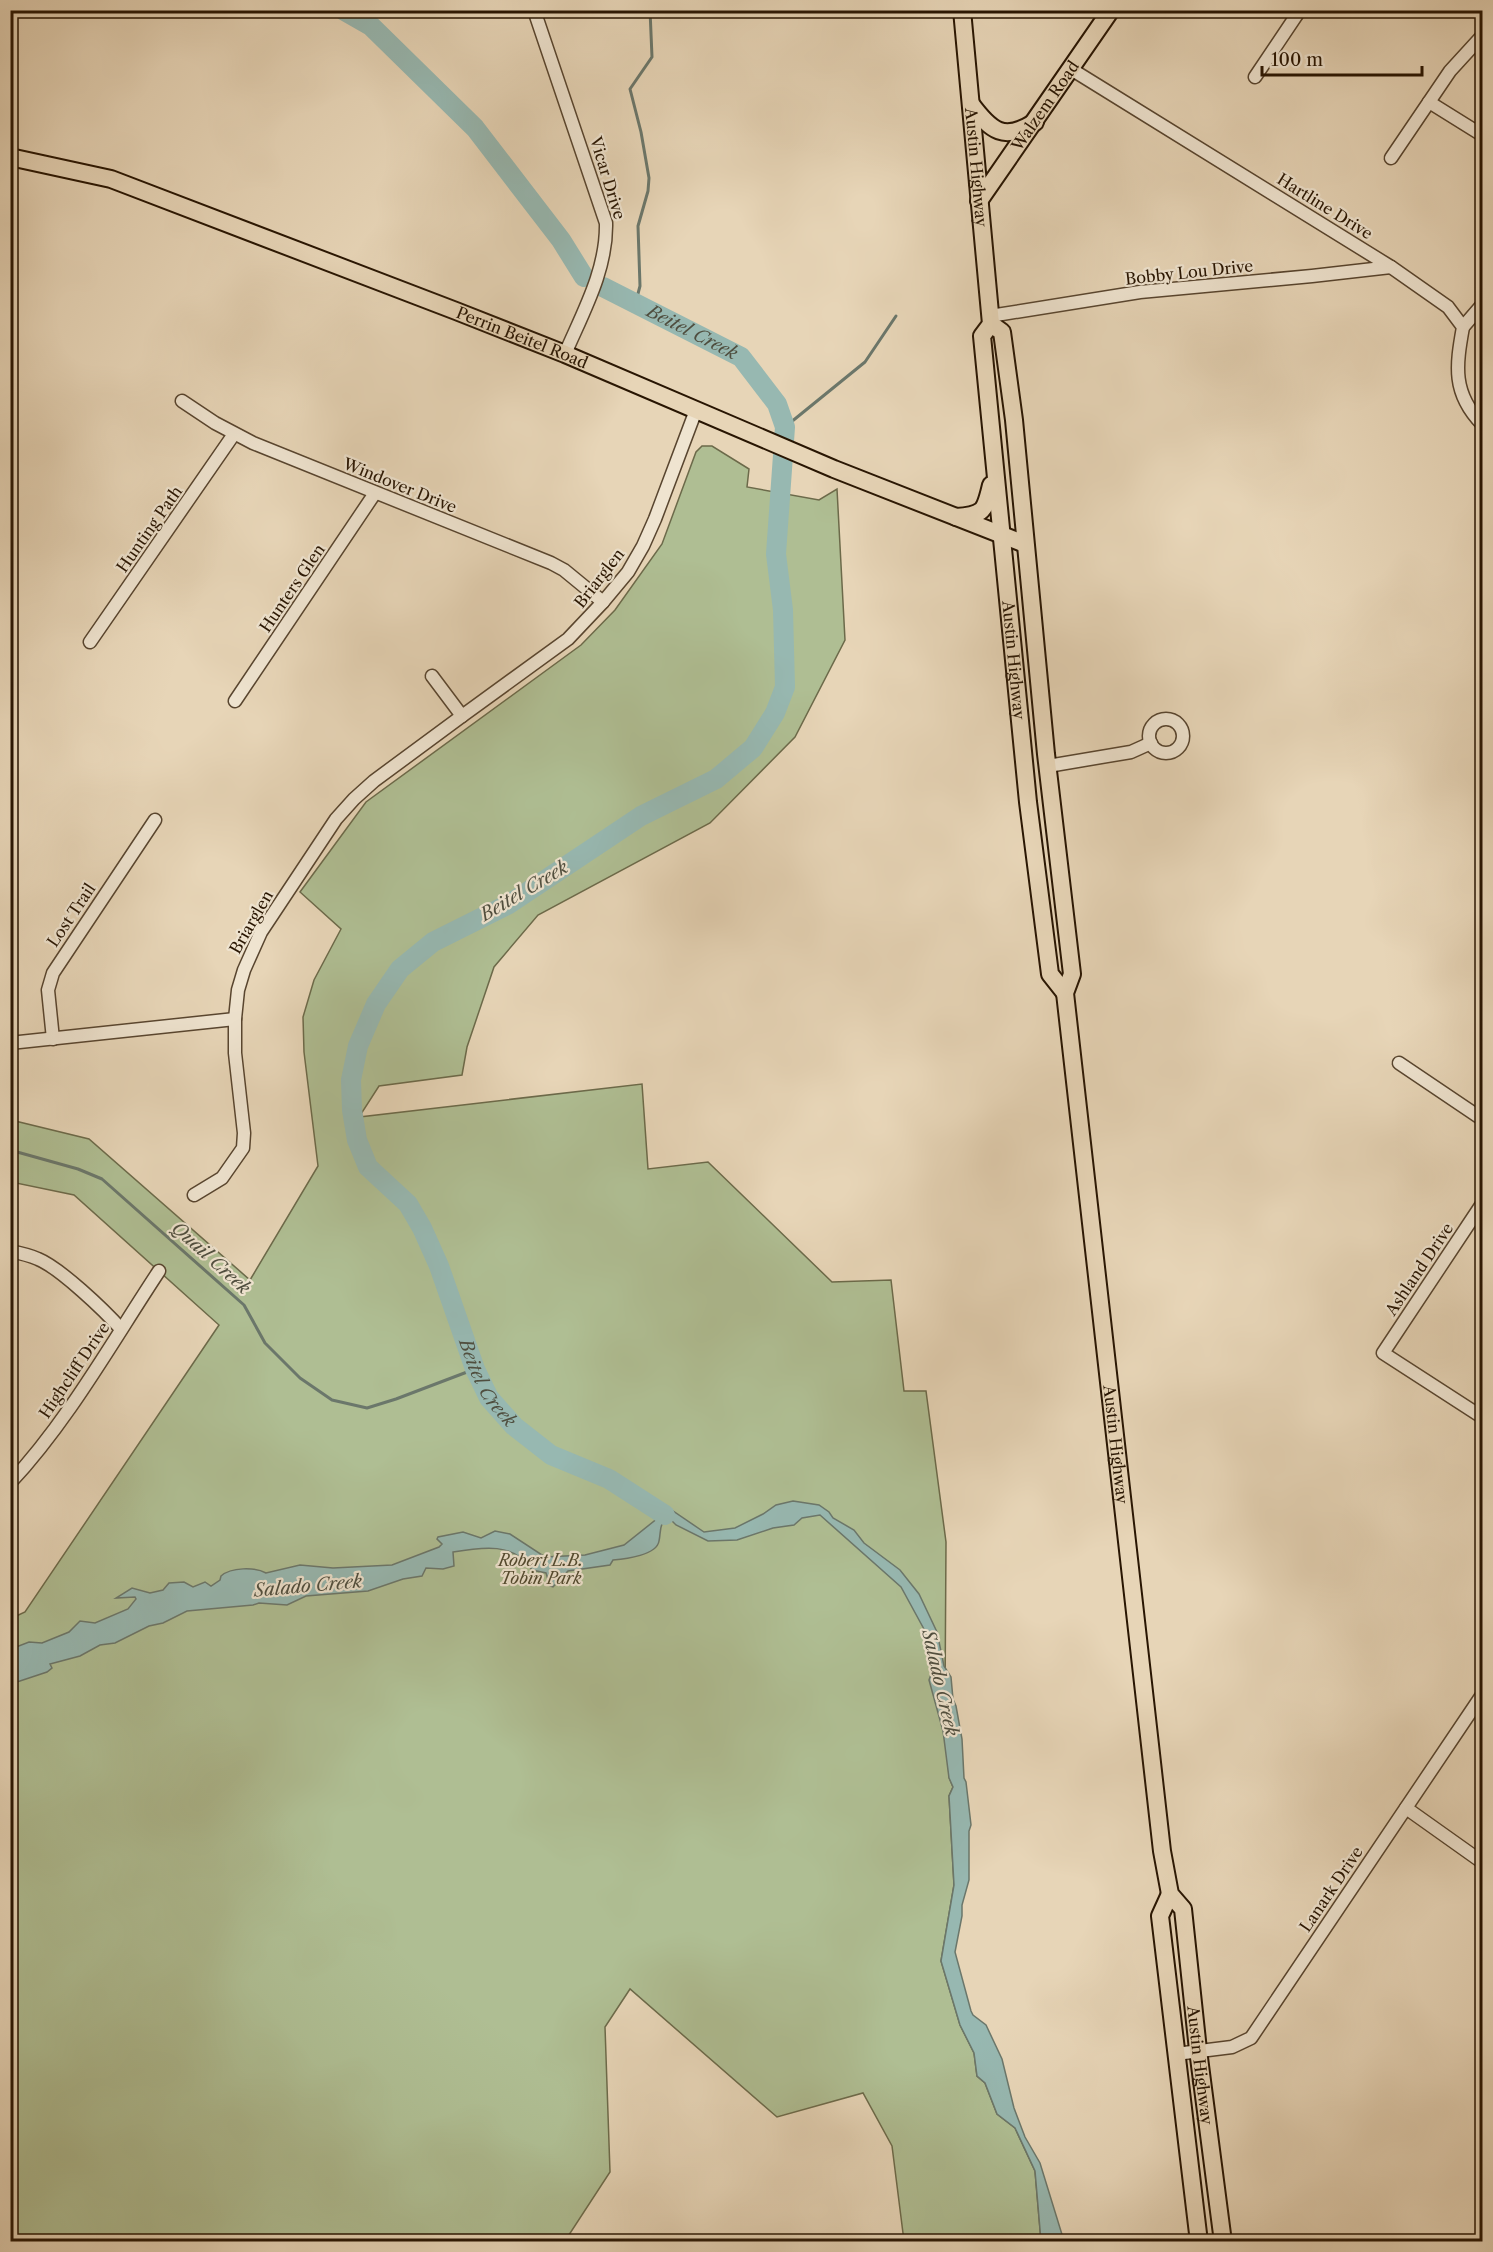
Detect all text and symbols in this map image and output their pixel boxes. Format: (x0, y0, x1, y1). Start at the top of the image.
scale bar (1262, 39, 1422, 77)
text: 100 m (1271, 49, 1323, 71)
street label: Walzem Road (1006, 56, 1083, 155)
street label: Austin Highway (961, 106, 992, 229)
street label: Vicar Drive (586, 133, 630, 222)
street label: Hartline Drive (1274, 169, 1376, 243)
street label: Bobby Lou Drive (1124, 255, 1254, 289)
water label: Beitel Creek (641, 299, 742, 365)
street label: Perrin Beitel Road (453, 302, 591, 373)
street label: Windover Drive (339, 453, 460, 517)
street label: Hunting Path (112, 482, 186, 576)
street label: Hunters Glen (255, 540, 329, 636)
street label: Briarglen (570, 544, 628, 612)
street label: Austin Highway (998, 599, 1030, 722)
water label: Beitel Creek (474, 856, 573, 927)
street label: Lost Trail (42, 879, 100, 951)
street label: Briarglen (225, 887, 277, 957)
water label: Quail Creek (167, 1217, 255, 1299)
street label: Ashland Drive (1380, 1219, 1457, 1320)
street label: Highcliff Drive (34, 1318, 114, 1422)
water label: Beitel Creek (454, 1334, 521, 1432)
street label: Austin Highway (1099, 1383, 1133, 1506)
park label: Robert L.B. Tobin Park (496, 1550, 584, 1588)
water label: Salado Creek (252, 1570, 364, 1602)
water label: Salado Creek (917, 1627, 963, 1739)
street label: Lanark Drive (1295, 1842, 1367, 1936)
street label: Austin Highway (1183, 2004, 1218, 2127)

